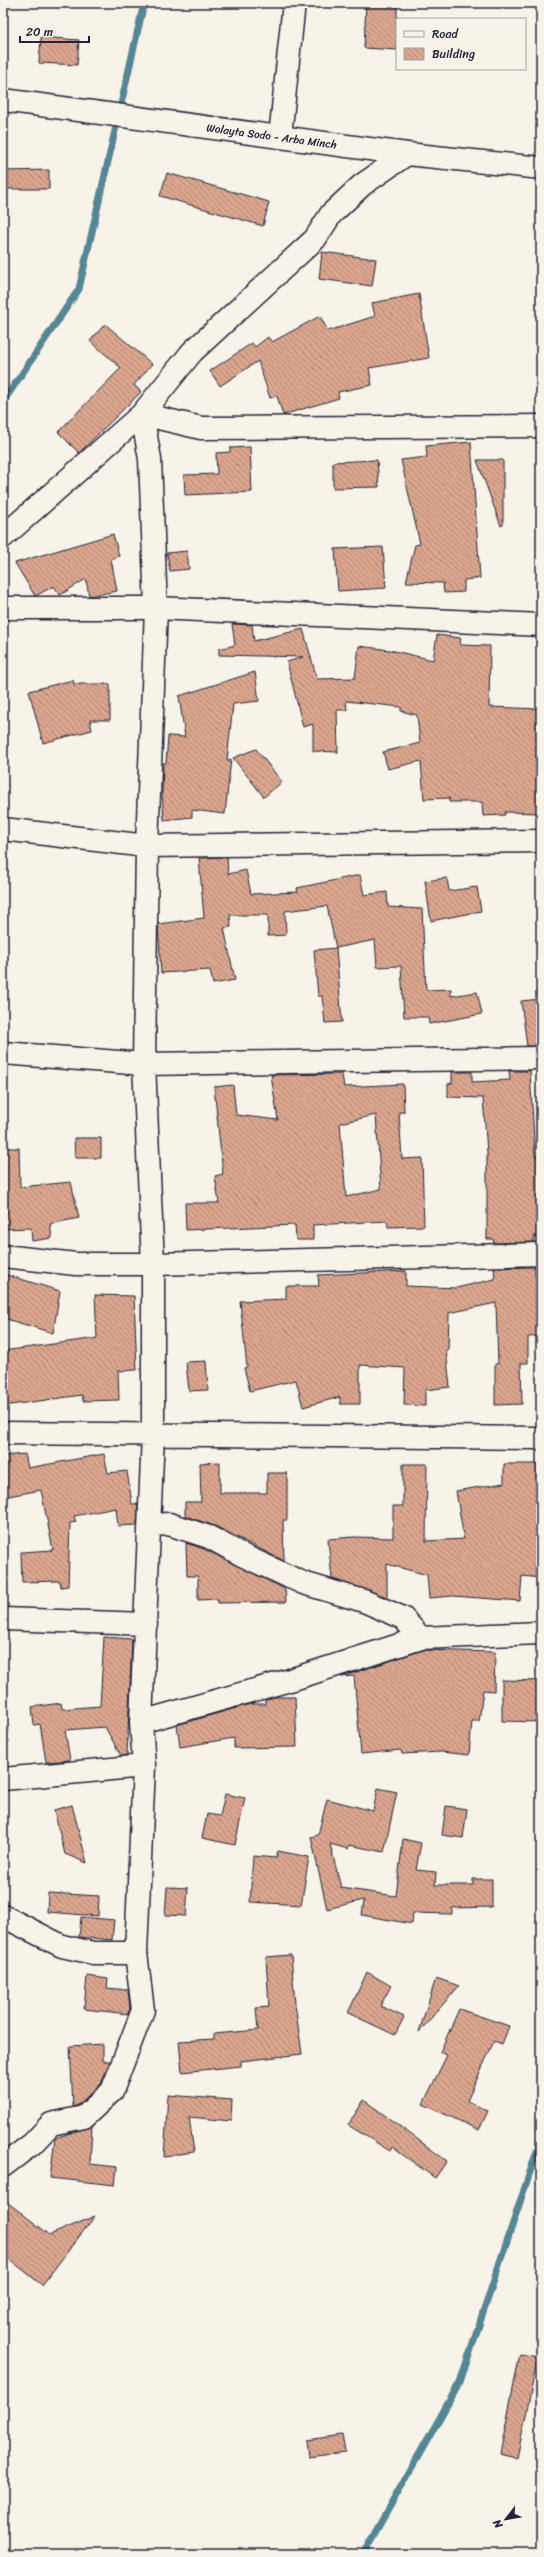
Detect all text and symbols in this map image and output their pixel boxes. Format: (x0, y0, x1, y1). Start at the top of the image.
scale bar (20, 18, 89, 44)
legend (396, 18, 526, 70)
text: 20 m (26, 21, 53, 43)
text: Road (432, 23, 459, 45)
text: Building (432, 43, 475, 65)
street label: Wolayta Sodo - Arba Minch (205, 118, 338, 155)
north arrow (486, 2499, 526, 2539)
text: N (488, 2515, 508, 2533)

